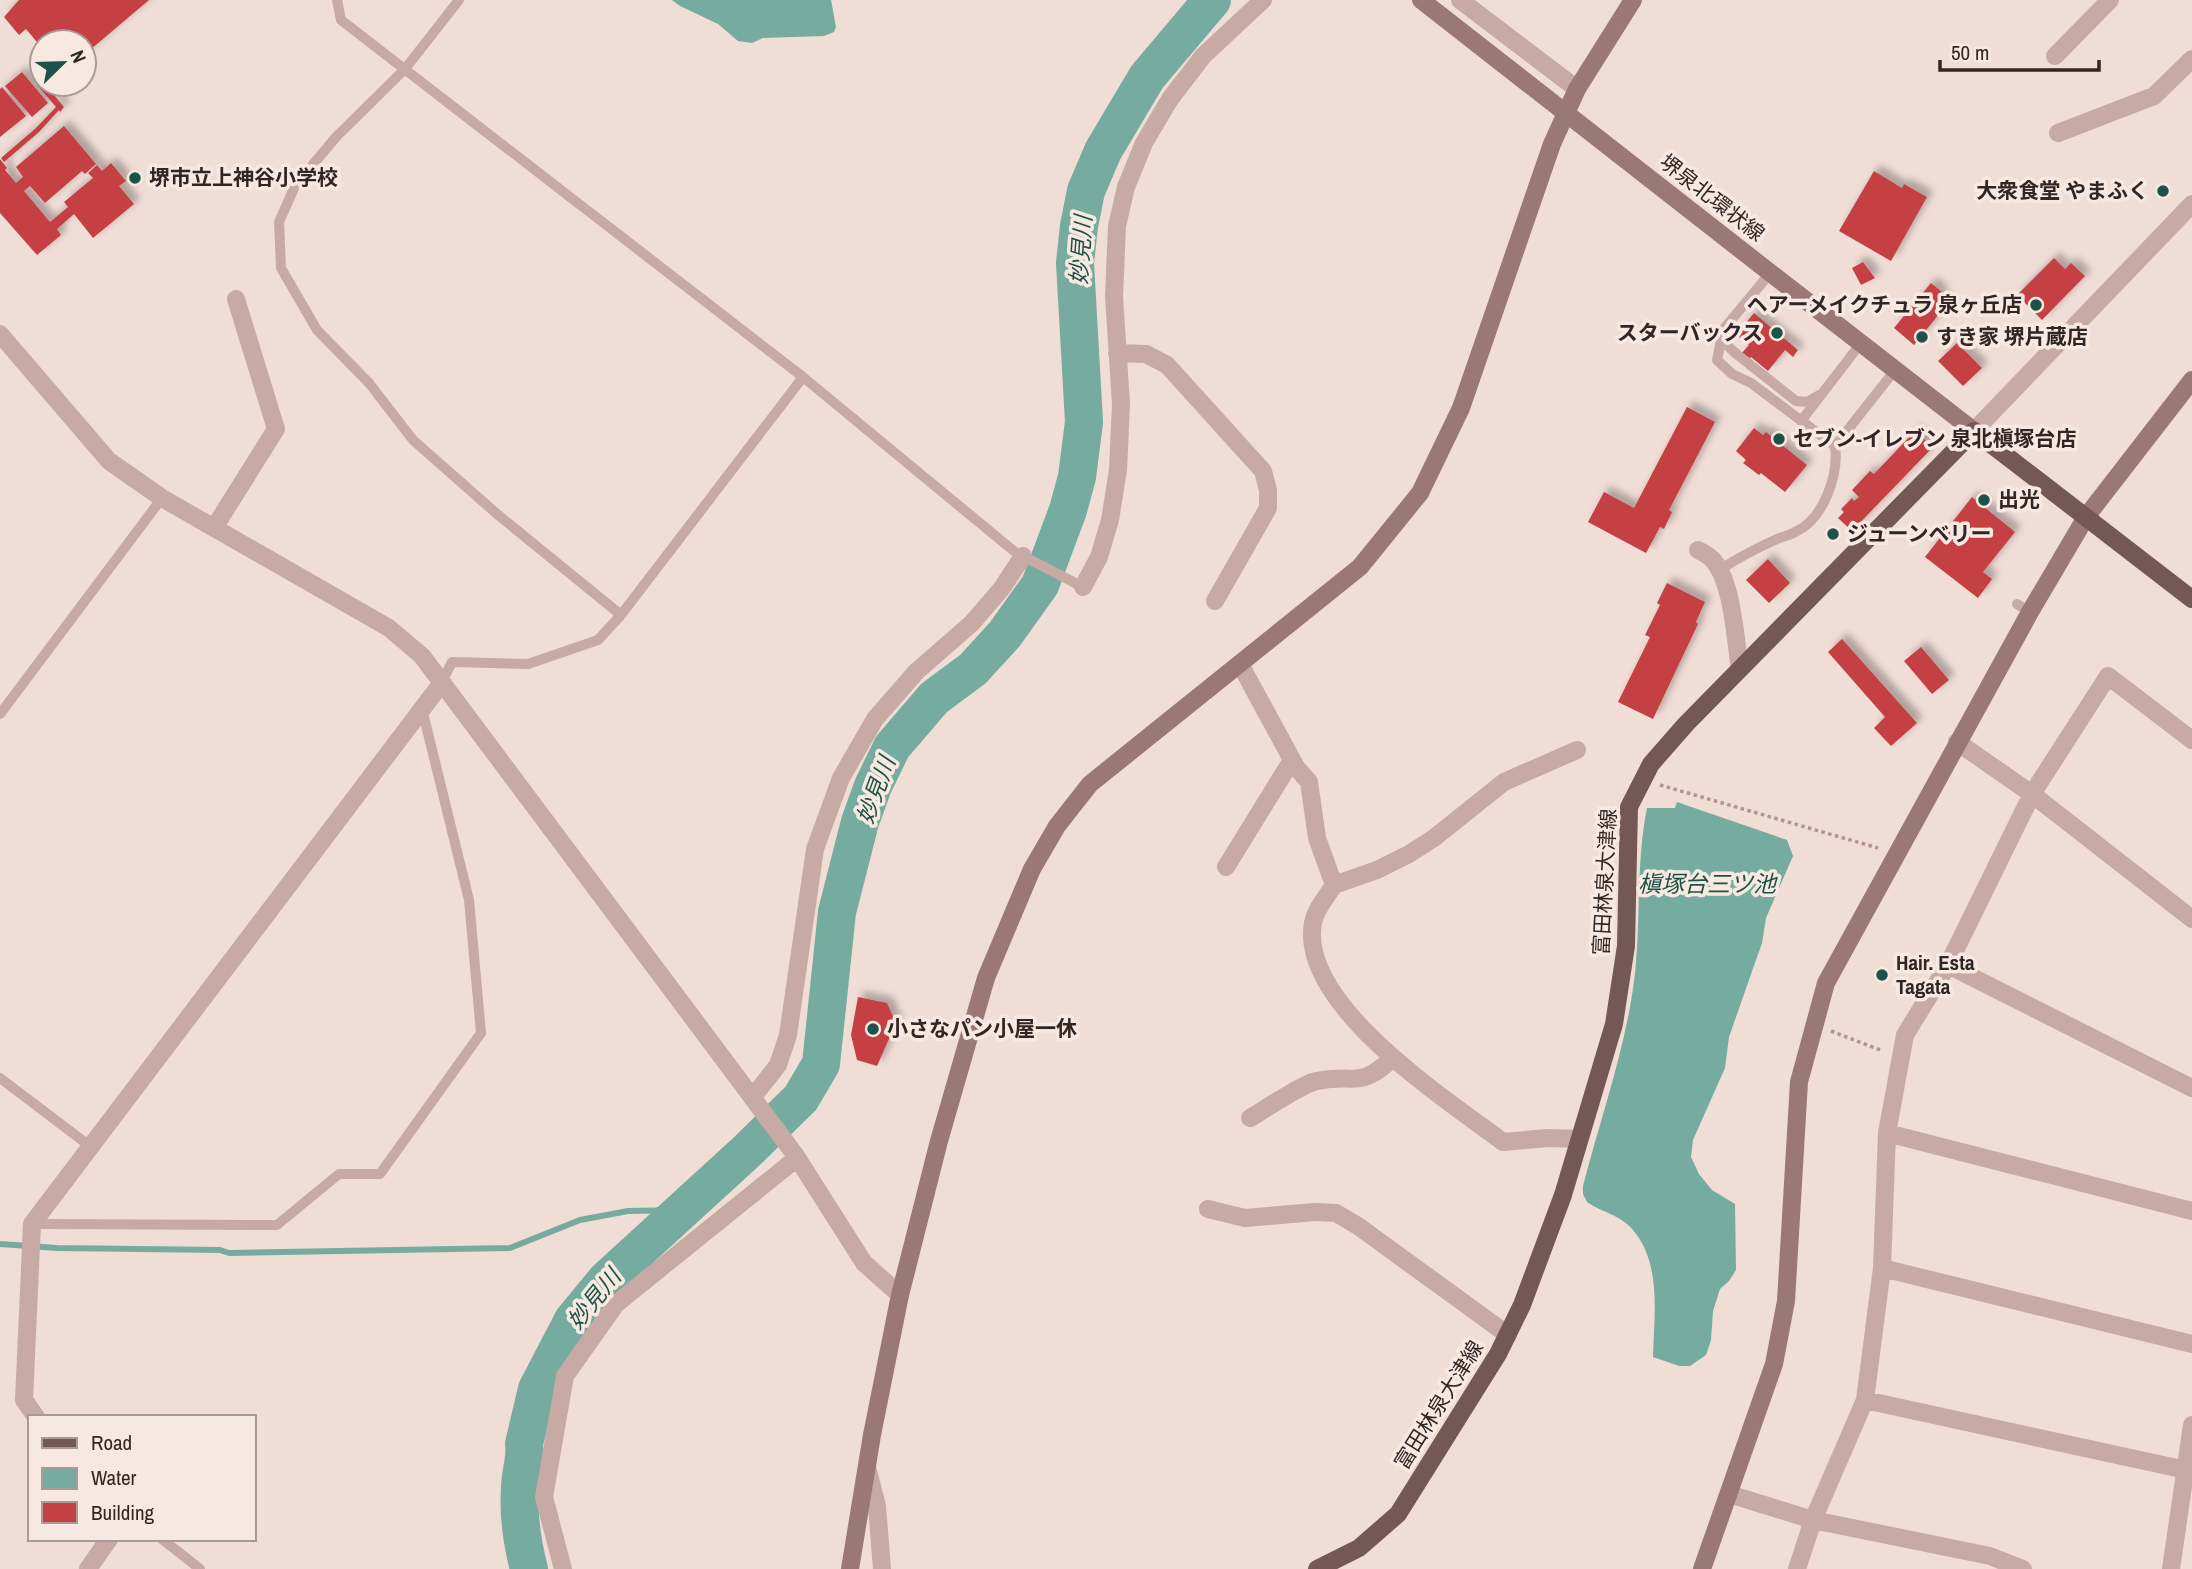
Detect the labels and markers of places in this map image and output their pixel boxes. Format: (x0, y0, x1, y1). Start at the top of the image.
place label: 堺市立上神谷小学校 (149, 163, 338, 192)
marker: 堺市立上神谷小学校 (127, 170, 143, 186)
place label: 大衆食堂 やまふく (1976, 176, 2149, 205)
marker: 大衆食堂 やまふく (2155, 183, 2171, 199)
place label: ヘアーメイクチュラ 泉ヶ丘店 (1747, 290, 2022, 319)
marker: ヘアーメイクチュラ 泉ヶ丘店 (2028, 297, 2044, 313)
place label: スターバックス (1617, 318, 1763, 347)
place label: すき家 堺片蔵店 (1936, 322, 2088, 351)
marker: スターバックス (1769, 325, 1785, 341)
marker: すき家 堺片蔵店 (1914, 329, 1930, 345)
place label: セブン-イレブン 泉北槇塚台店 (1793, 424, 2077, 453)
marker: セブン-イレブン 泉北槇塚台店 (1771, 431, 1787, 447)
place label: 出光 (1998, 485, 2040, 514)
marker: 出光 (1976, 492, 1992, 508)
place label: ジューンベリー (1847, 519, 1991, 548)
marker: ジューンベリー (1825, 526, 1841, 542)
place label: Hair. Esta Tagata (1896, 948, 1975, 1001)
marker: Hair. Esta Tagata (1874, 967, 1890, 983)
place label: 小さなパン小屋一休 (887, 1014, 1077, 1043)
marker: 小さなパン小屋一休 (865, 1021, 881, 1037)

